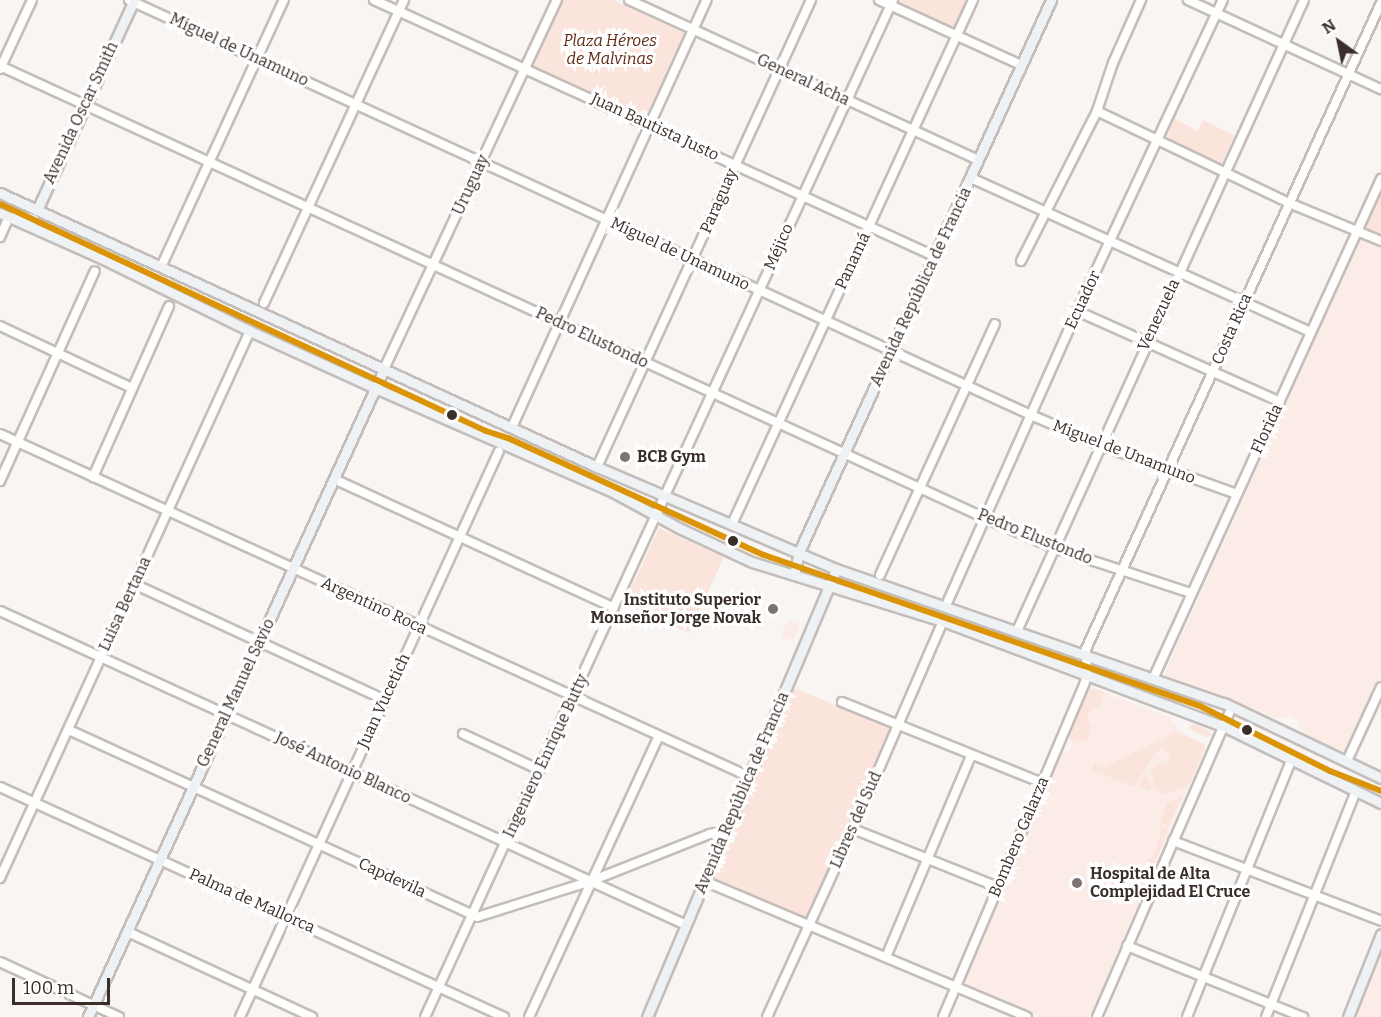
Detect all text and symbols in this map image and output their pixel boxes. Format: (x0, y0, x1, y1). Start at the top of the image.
street label: Miguel de Unamuno (166, 9, 312, 91)
north arrow (1309, 12, 1369, 72)
text: N (1319, 15, 1339, 38)
park label: Plaza Héroes de Malvinas (563, 31, 657, 69)
street label: Avenida Oscar Smith (40, 39, 122, 187)
street label: General Acha (754, 50, 852, 110)
street label: Juan Bautista Justo (588, 89, 722, 165)
street label: Uruguay (449, 152, 493, 218)
street label: Paraguay (696, 166, 742, 236)
street label: Avenida República de Francia (866, 184, 976, 390)
street label: Miguel de Unamuno (607, 213, 753, 295)
street label: Méjico (760, 221, 798, 273)
street label: Panamá (831, 229, 875, 293)
street label: Ecuador (1061, 268, 1105, 332)
street label: Venezuela (1134, 276, 1184, 354)
street label: Costa Rica (1208, 290, 1256, 368)
street label: Pedro Elustondo (533, 303, 651, 373)
street label: Florida (1247, 401, 1287, 457)
unlabelled marker (446, 409, 458, 421)
street label: Miguel de Unamuno (1050, 416, 1198, 488)
place label: BCB Gym (637, 447, 706, 467)
marker: BCB Gym (618, 450, 632, 464)
street label: Pedro Elustondo (975, 505, 1095, 569)
unlabelled marker (727, 535, 739, 547)
street label: Luisa Bertana (95, 554, 155, 654)
street label: Argentino Roca (318, 573, 430, 639)
place label: Instituto Superior Monseñor Jorge Novak (591, 590, 761, 628)
marker: Instituto Superior Monseñor Jorge Novak (766, 602, 780, 616)
street label: General Manuel Savio (193, 616, 279, 770)
street label: Juan Vucetich (354, 651, 414, 751)
street label: Ingeniero Enrique Butty (500, 671, 592, 841)
street label: Avenida República de Francia (691, 689, 793, 897)
unlabelled marker (1241, 724, 1253, 736)
street label: José Antonio Blanco (272, 728, 414, 808)
street label: Libres del Sud (826, 769, 886, 871)
street label: Bombero Galarza (985, 774, 1053, 900)
street label: Capdevila (355, 854, 429, 902)
place label: Hospital de Alta Complejidad El Cruce (1090, 864, 1250, 902)
street label: Palma de Mallorca (186, 865, 318, 937)
marker: Hospital de Alta Complejidad El Cruce (1068, 874, 1086, 892)
scale bar (15, 966, 112, 1004)
text: 100 m (23, 977, 74, 999)

